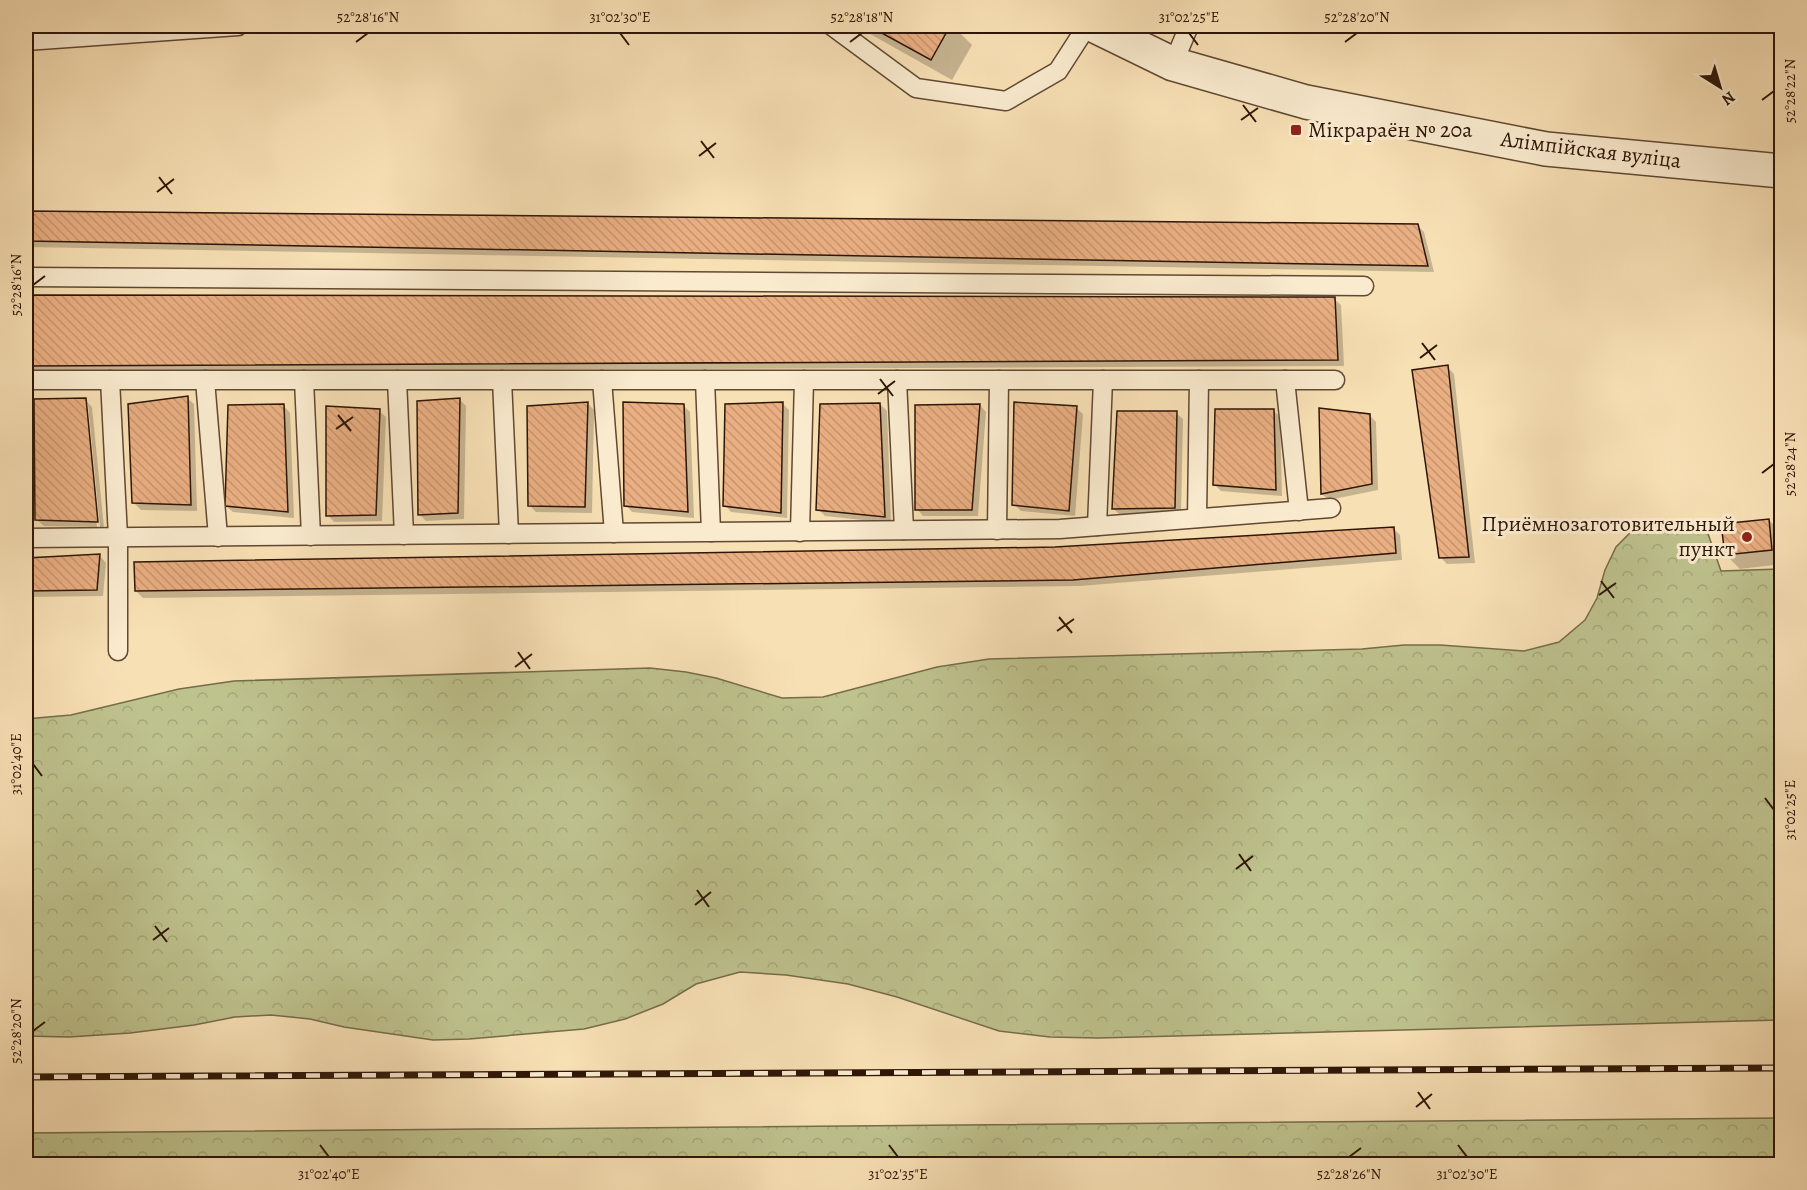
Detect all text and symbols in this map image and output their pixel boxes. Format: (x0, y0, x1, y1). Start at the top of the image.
text: 52°28'16"N (337, 7, 399, 27)
text: 31°02'30"E (589, 7, 651, 27)
text: 52°28'18"N (831, 7, 894, 27)
text: 31°02'25"E (1159, 7, 1219, 27)
text: 52°28'20"N (1324, 7, 1390, 27)
north arrow (1690, 57, 1750, 117)
text: 52°28'22"N (1780, 58, 1800, 123)
text: N (1717, 86, 1740, 111)
place label: Мікрараён № 20а (1308, 115, 1473, 145)
marker: Мікрараён № 20а (1289, 123, 1303, 137)
street label: Алімпійская вуліца (1498, 124, 1684, 176)
text: 52°28'16"N (6, 254, 26, 316)
text: 52°28'24"N (1780, 432, 1800, 496)
place label: Приёмнозаготовительный пункт (1481, 509, 1735, 564)
marker: Приёмнозаготовительный пункт (1740, 530, 1754, 544)
text: 31°02'40"E (6, 733, 26, 795)
text: 31°02'25"E (1780, 780, 1800, 840)
text: 52°28'20"N (6, 998, 26, 1064)
text: 31°02'40"E (298, 1164, 360, 1184)
text: 31°02'35"E (868, 1164, 928, 1184)
text: 52°28'26"N (1317, 1164, 1381, 1184)
text: 31°02'30"E (1436, 1164, 1498, 1184)

